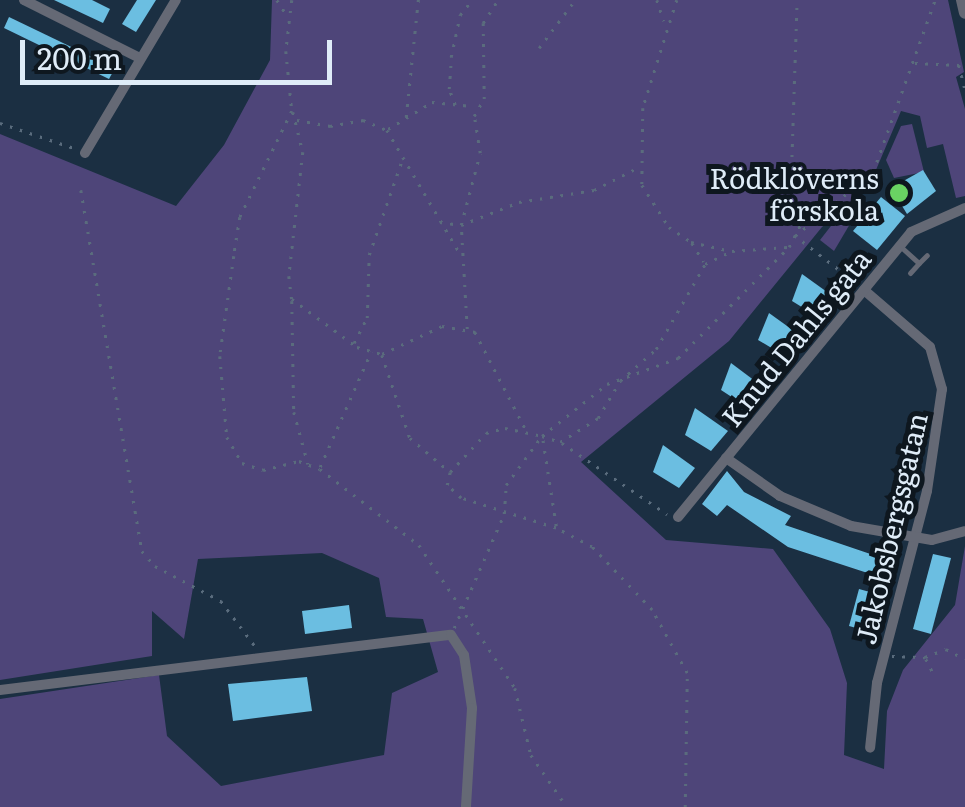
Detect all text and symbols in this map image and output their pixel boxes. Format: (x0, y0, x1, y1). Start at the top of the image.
scale bar (25, 20, 338, 82)
text: 200 m (37, 35, 122, 79)
place label: Rödklöverns förskola (710, 160, 879, 226)
marker: Rödklöverns förskola (888, 182, 910, 204)
street label: Knud Dahls gata (713, 242, 877, 432)
street label: Jakobsbergsgatan (847, 409, 933, 647)

